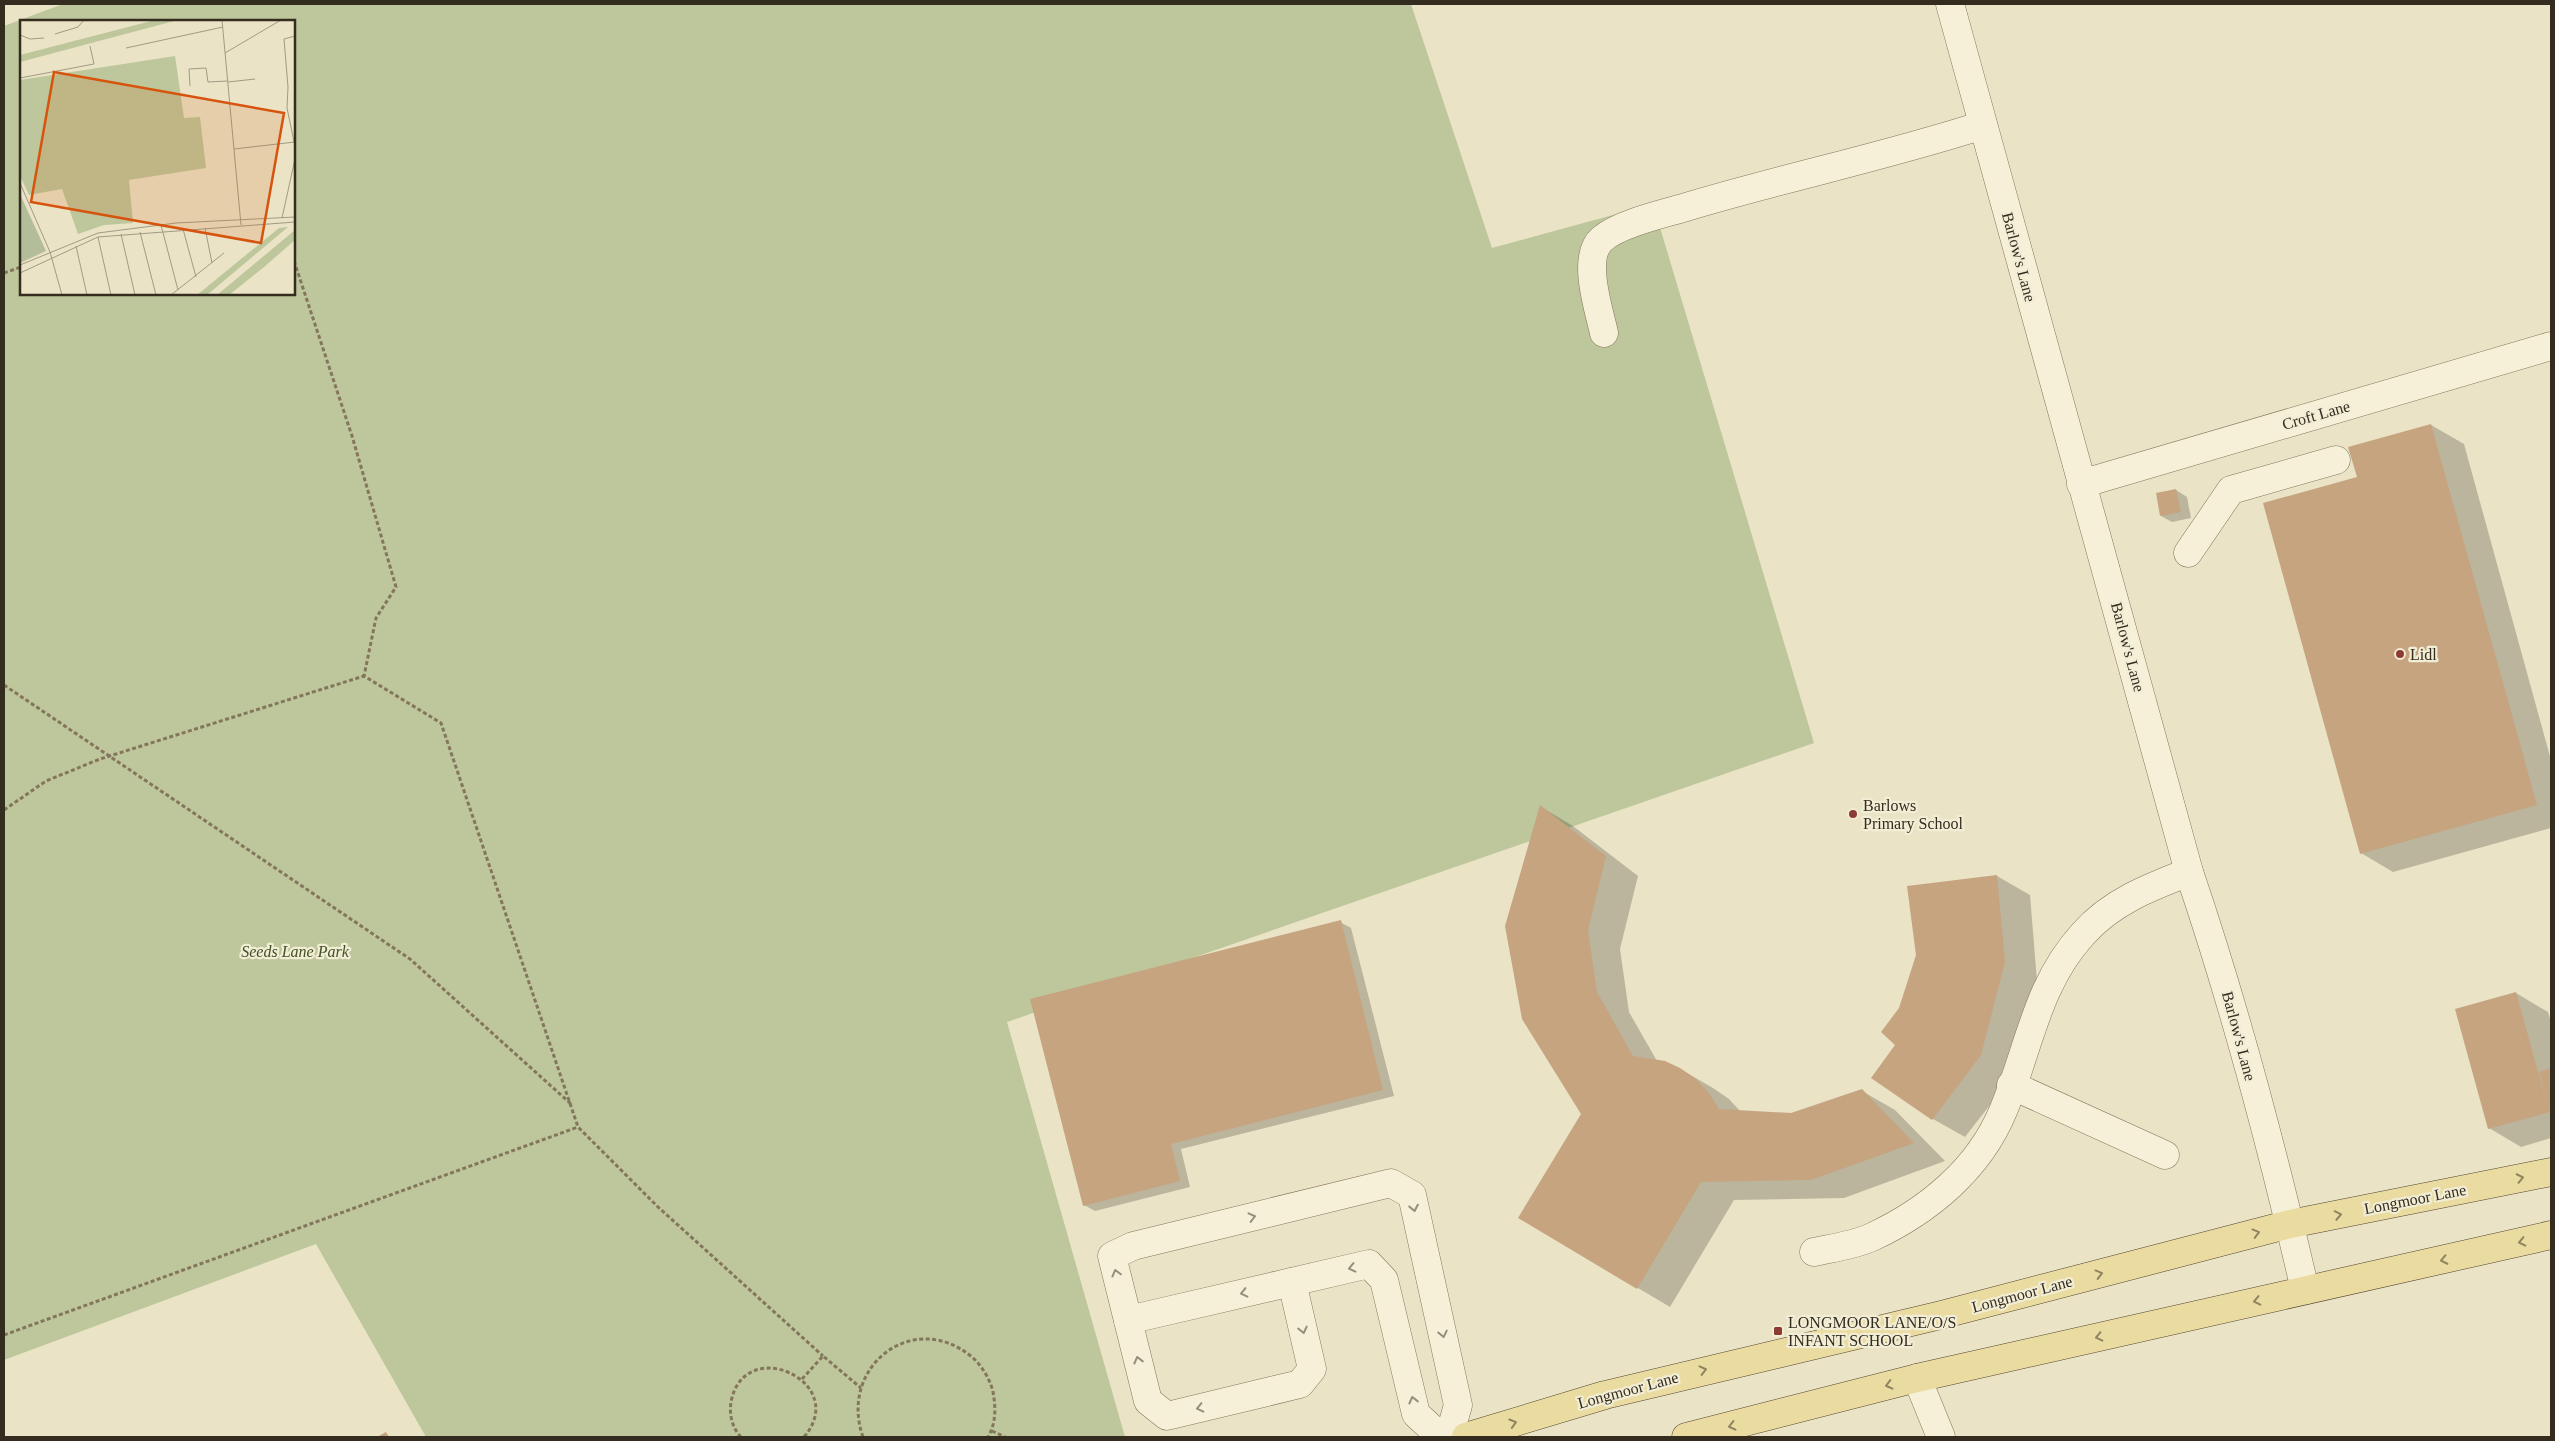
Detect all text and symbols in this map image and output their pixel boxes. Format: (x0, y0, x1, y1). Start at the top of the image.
inset map (20, 20, 295, 295)
street label: Barlow's Lane (1999, 210, 2039, 304)
street label: Croft Lane (2280, 397, 2352, 433)
street label: Barlow's Lane (2108, 600, 2148, 694)
place label: Lidl (2410, 646, 2437, 663)
marker: Lidl (2394, 648, 2406, 660)
place label: Barlows Primary School (1863, 797, 1964, 833)
marker: Barlows Primary School (1847, 808, 1859, 820)
park label: Seeds Lane Park (241, 943, 350, 960)
street label: Barlow's Lane (2219, 989, 2259, 1083)
one-way arrow (2516, 1174, 2524, 1184)
street label: Longmoor Lane (2363, 1181, 2468, 1218)
one-way arrow (1408, 1203, 1419, 1212)
one-way arrow (2333, 1210, 2342, 1220)
one-way arrow (1247, 1212, 1256, 1223)
one-way arrow (2252, 1228, 2261, 1239)
one-way arrow (2517, 1236, 2526, 1247)
one-way arrow (2440, 1254, 2449, 1265)
one-way arrow (1347, 1262, 1356, 1273)
one-way arrow (1111, 1268, 1122, 1277)
one-way arrow (2095, 1269, 2103, 1279)
street label: Longmoor Lane (1970, 1272, 2074, 1317)
one-way arrow (1240, 1287, 1249, 1298)
one-way arrow (2253, 1295, 2262, 1306)
place label: LONGMOOR LANE/O/S INFANT SCHOOL (1788, 1314, 1956, 1349)
one-way arrow (1297, 1325, 1308, 1334)
marker: LONGMOOR LANE/O/S INFANT SCHOOL (1772, 1325, 1784, 1337)
one-way arrow (1438, 1330, 1448, 1338)
one-way arrow (2094, 1331, 2103, 1342)
one-way arrow (1133, 1356, 1144, 1365)
one-way arrow (1699, 1365, 1708, 1376)
street label: Longmoor Lane (1576, 1368, 1680, 1413)
one-way arrow (1885, 1379, 1894, 1390)
one-way arrow (1408, 1395, 1419, 1404)
one-way arrow (1196, 1402, 1205, 1413)
one-way arrow (1508, 1419, 1517, 1429)
one-way arrow (1728, 1420, 1736, 1430)

